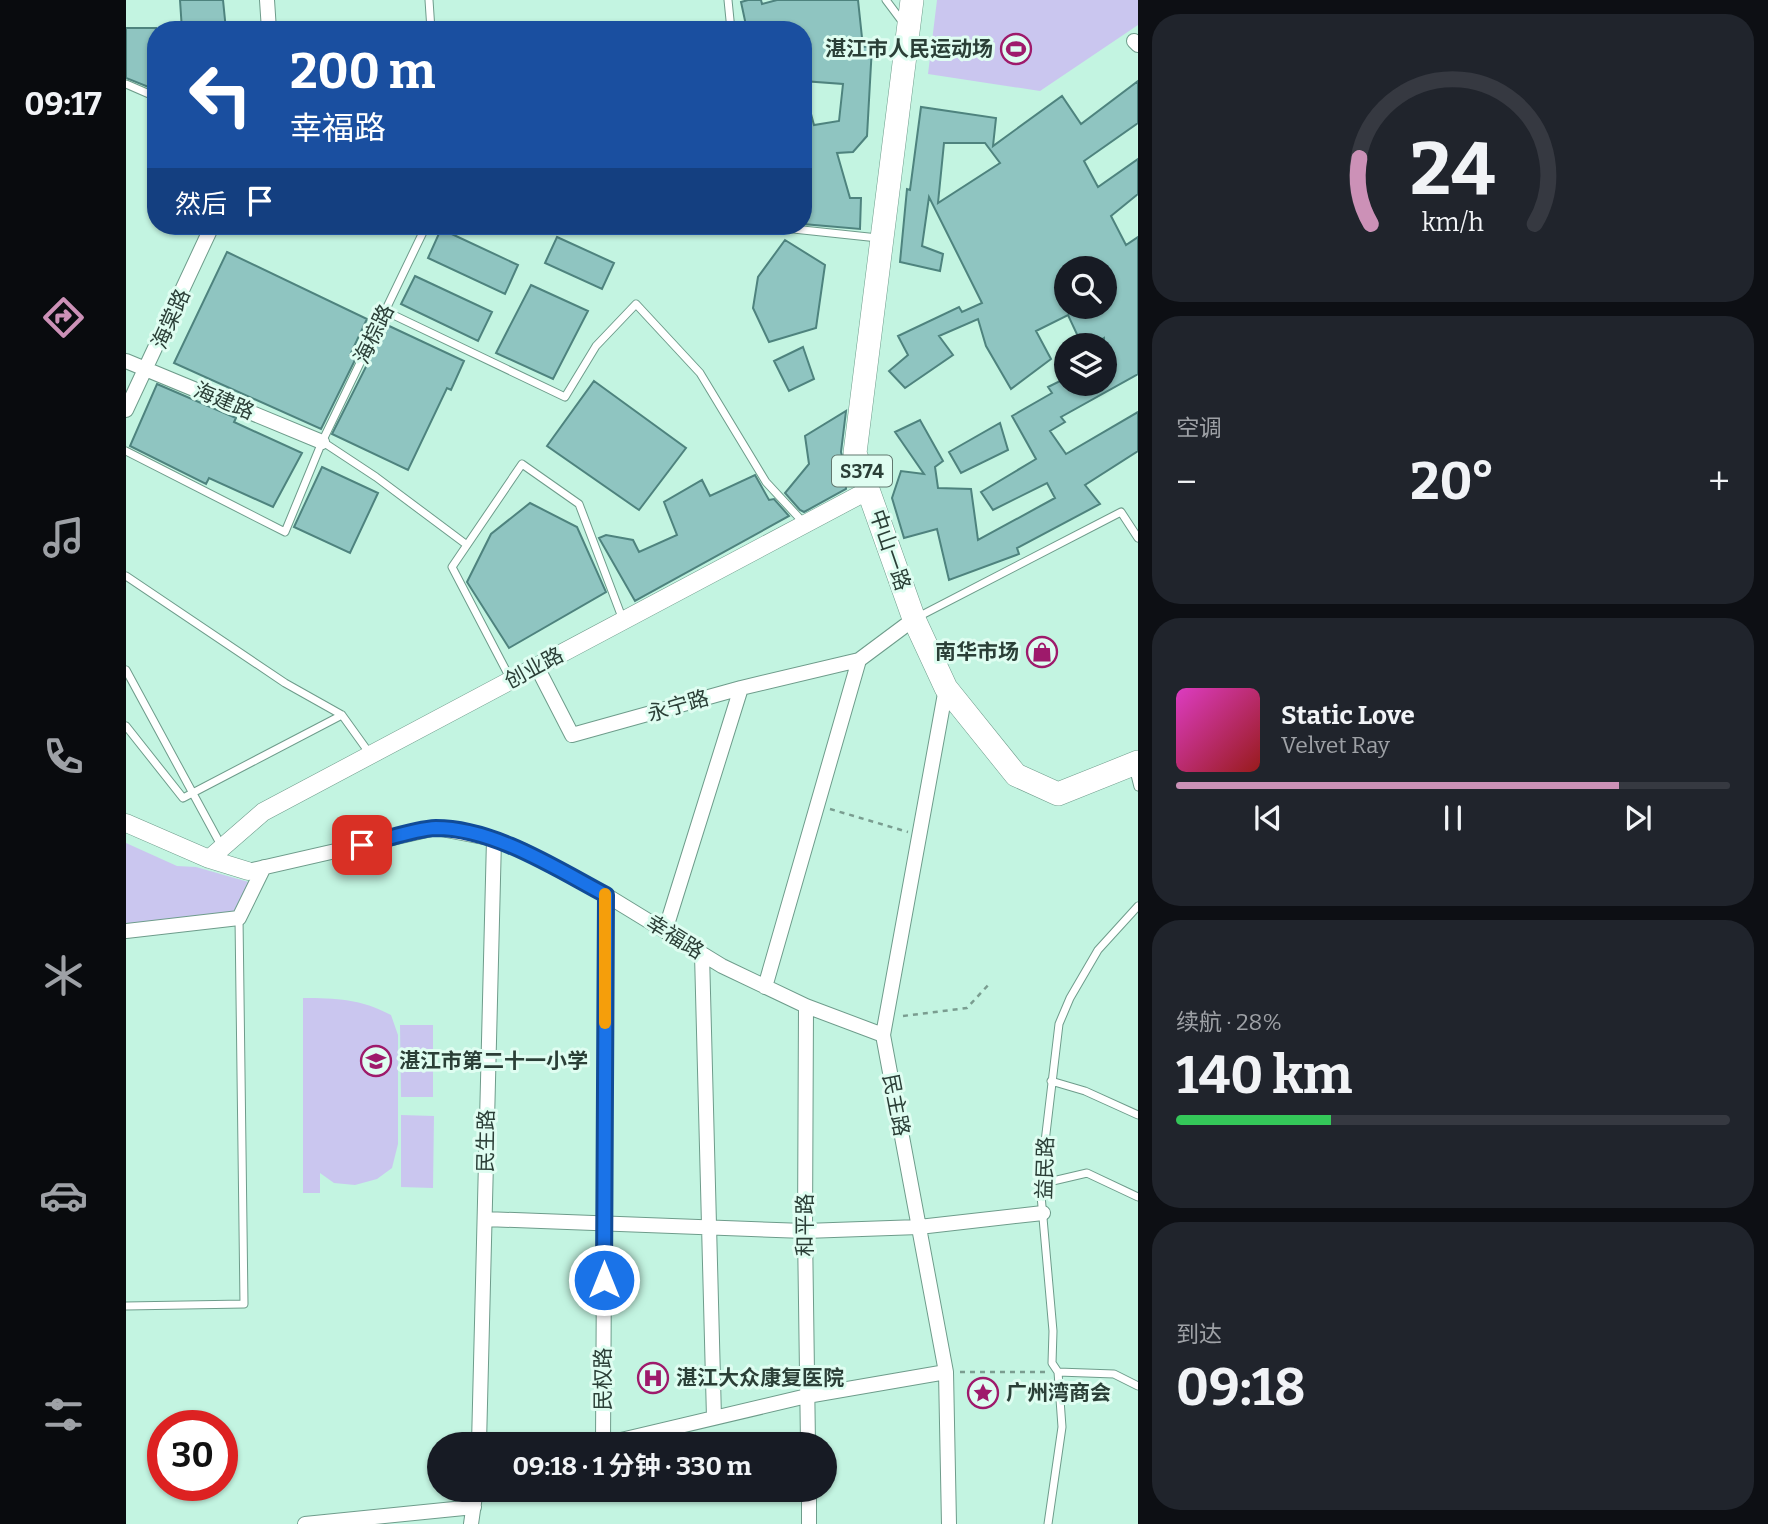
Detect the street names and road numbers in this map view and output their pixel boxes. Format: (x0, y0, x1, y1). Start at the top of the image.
street label: 海棠路 (146, 285, 196, 353)
street label: 海棕路 (349, 300, 399, 368)
street label: 海建路 (190, 377, 258, 425)
road number: S374 (832, 456, 892, 486)
street label: 中山一路 (864, 506, 916, 594)
street label: 创业路 (500, 642, 568, 694)
street label: 永宁路 (644, 685, 712, 727)
street label: 幸福路 (641, 909, 709, 965)
street label: 民主路 (877, 1072, 915, 1138)
street label: 民生路 (472, 1109, 500, 1173)
street label: 益民路 (1031, 1136, 1059, 1200)
street label: 和平路 (792, 1194, 818, 1257)
street label: 民权路 (590, 1348, 616, 1411)

